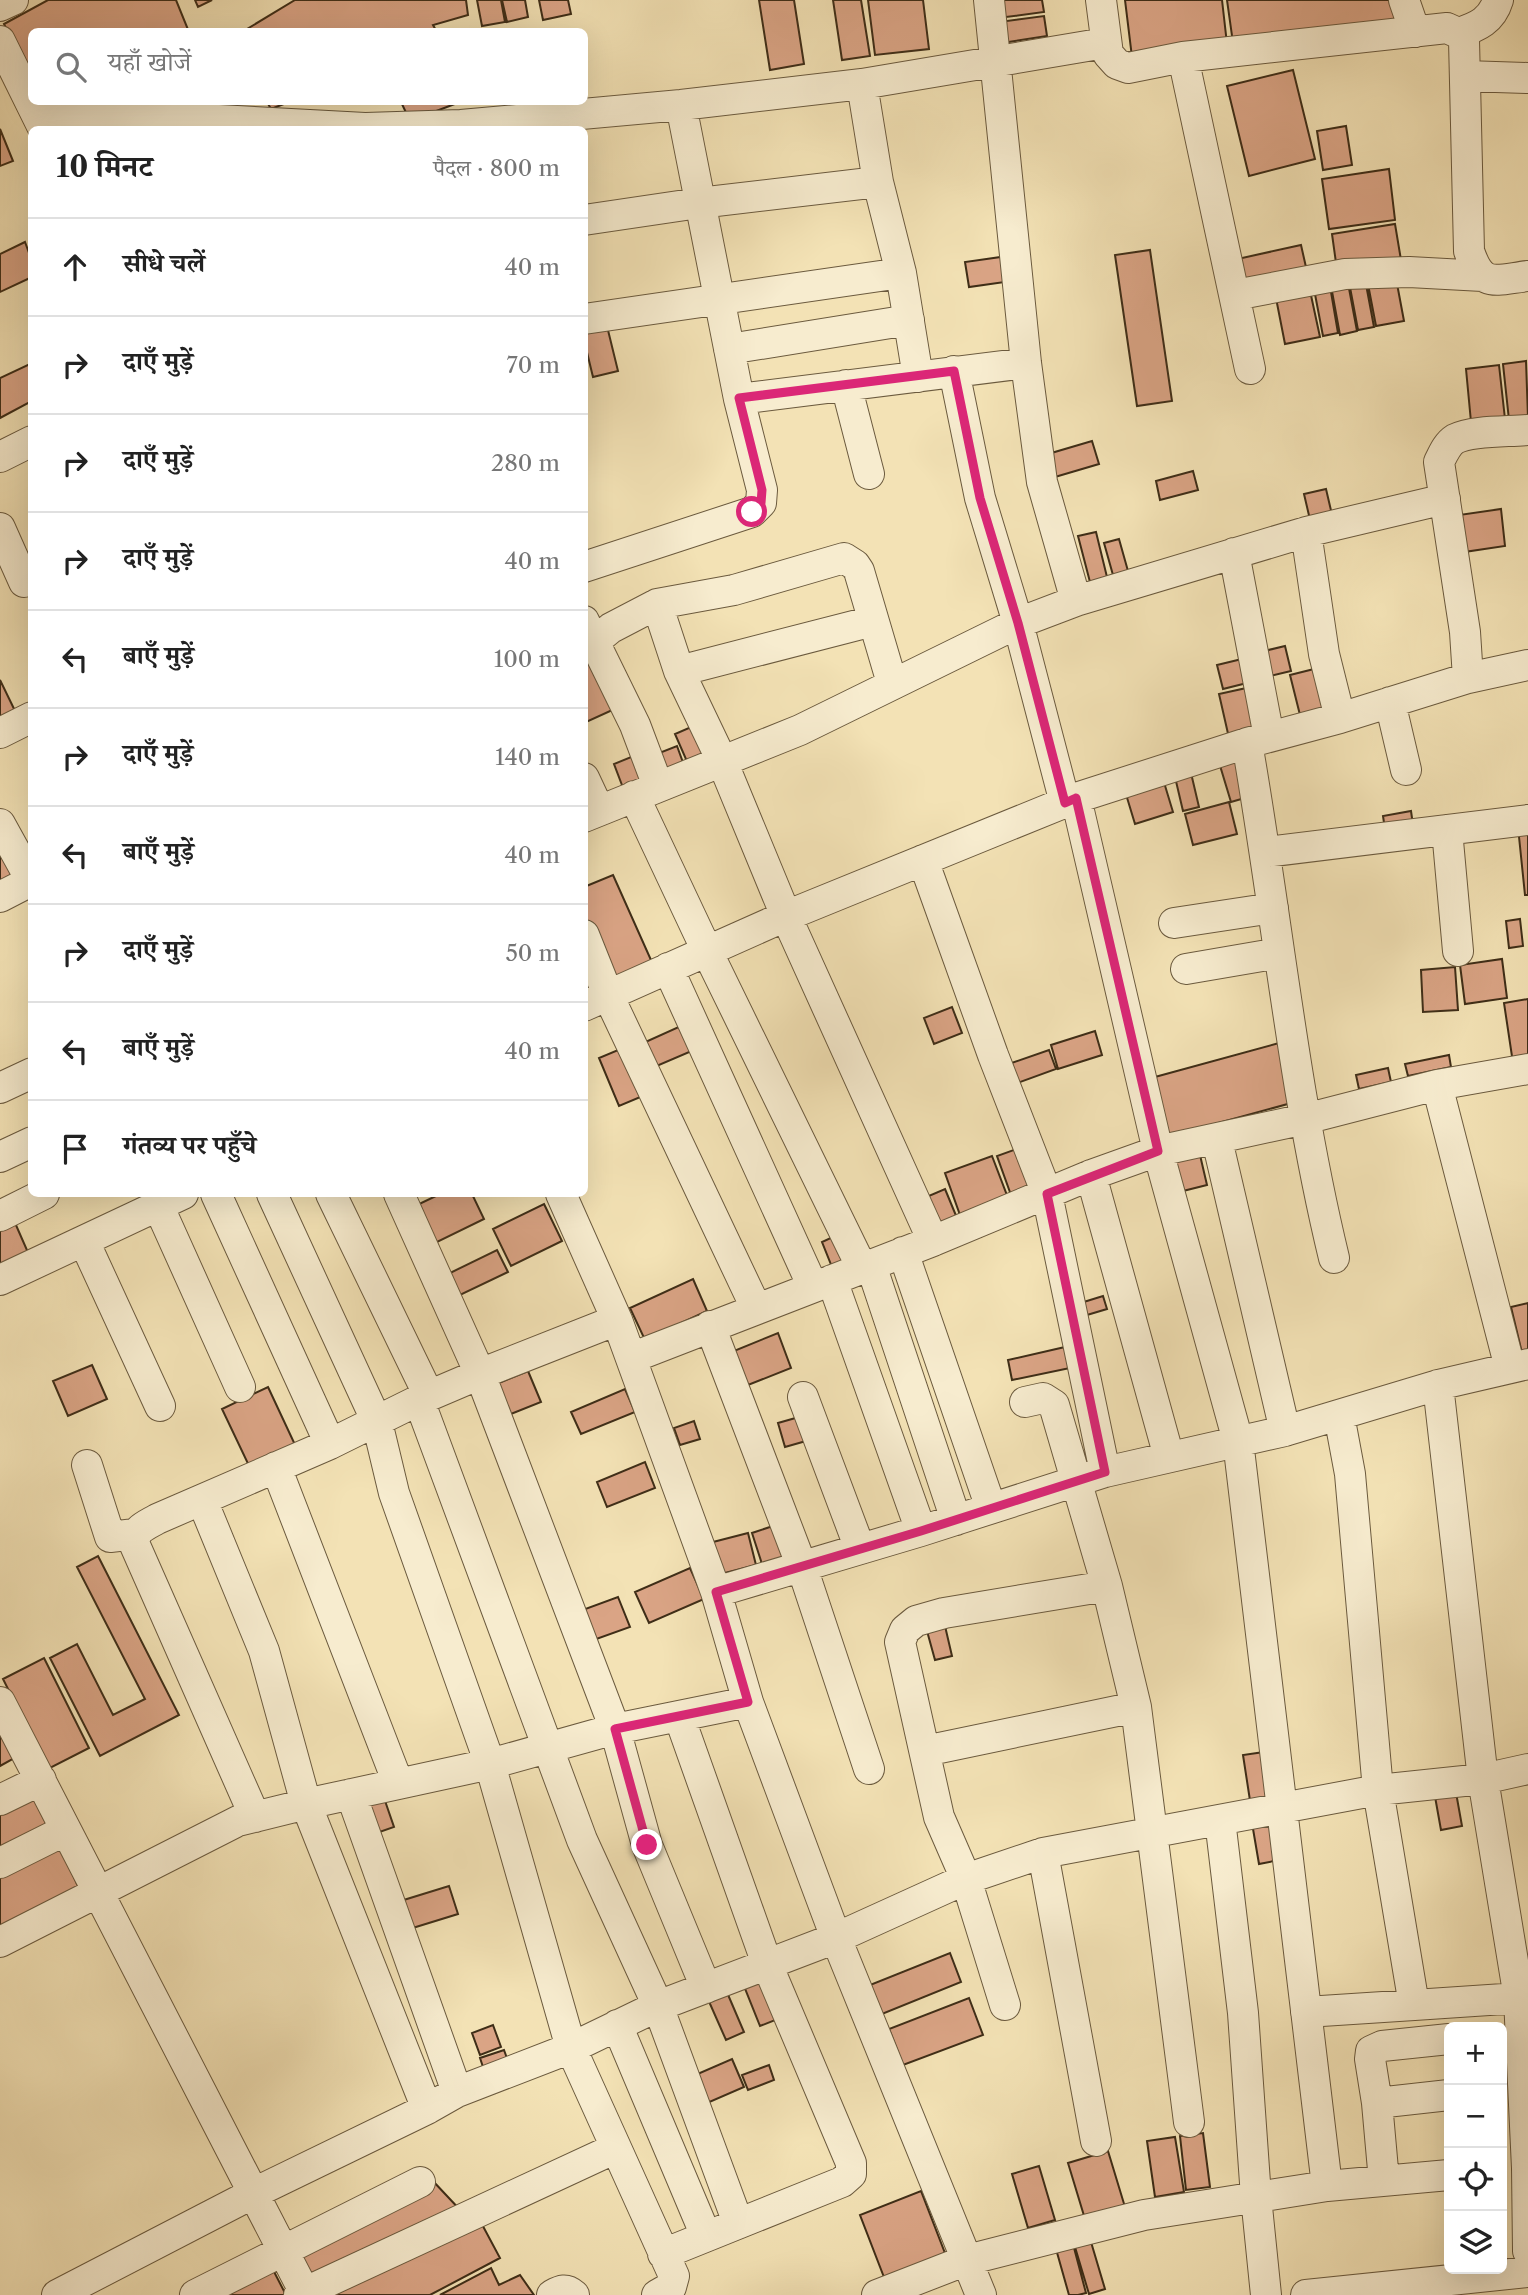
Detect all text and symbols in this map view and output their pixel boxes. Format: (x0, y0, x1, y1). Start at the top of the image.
search box (28, 28, 588, 105)
text: यहाँ खोजें (108, 46, 191, 78)
icon: search (52, 48, 90, 86)
text: 10 मिनट (56, 148, 153, 185)
text: पैदल · 800 m (433, 154, 560, 182)
text: सीधे चलें (123, 247, 205, 279)
icon: ahead (56, 248, 94, 286)
text: 40 m (505, 253, 560, 281)
text: दाएँ मुड़ें (123, 345, 193, 377)
icon: right (56, 346, 94, 384)
text: 70 m (507, 351, 560, 379)
text: दाएँ मुड़ें (123, 443, 193, 475)
icon: right (56, 444, 94, 482)
text: 280 m (491, 449, 560, 477)
route start (736, 496, 767, 527)
text: दाएँ मुड़ें (123, 541, 193, 573)
icon: right (56, 542, 94, 580)
text: 40 m (505, 547, 560, 575)
text: बाएँ मुड़ें (123, 639, 194, 671)
icon: left (56, 640, 94, 678)
text: 100 m (494, 645, 560, 673)
text: दाएँ मुड़ें (123, 737, 193, 769)
icon: right (56, 738, 94, 776)
text: 140 m (495, 743, 560, 771)
text: बाएँ मुड़ें (123, 835, 194, 867)
icon: left (56, 836, 94, 874)
text: 40 m (505, 841, 560, 869)
text: दाएँ मुड़ें (123, 933, 193, 965)
icon: right (56, 934, 94, 972)
text: 50 m (505, 939, 560, 967)
text: बाएँ मुड़ें (123, 1031, 194, 1063)
icon: left (56, 1032, 94, 1070)
text: 40 m (505, 1037, 560, 1065)
text: गंतव्य पर पहुँचे (123, 1129, 256, 1161)
icon: arrive (56, 1130, 94, 1168)
route end (631, 1829, 662, 1860)
map controls (1444, 2022, 1507, 2274)
button: + (1444, 2022, 1507, 2085)
button: − (1444, 2085, 1507, 2148)
button: locate (1444, 2148, 1507, 2211)
button: layers (1444, 2211, 1507, 2274)

